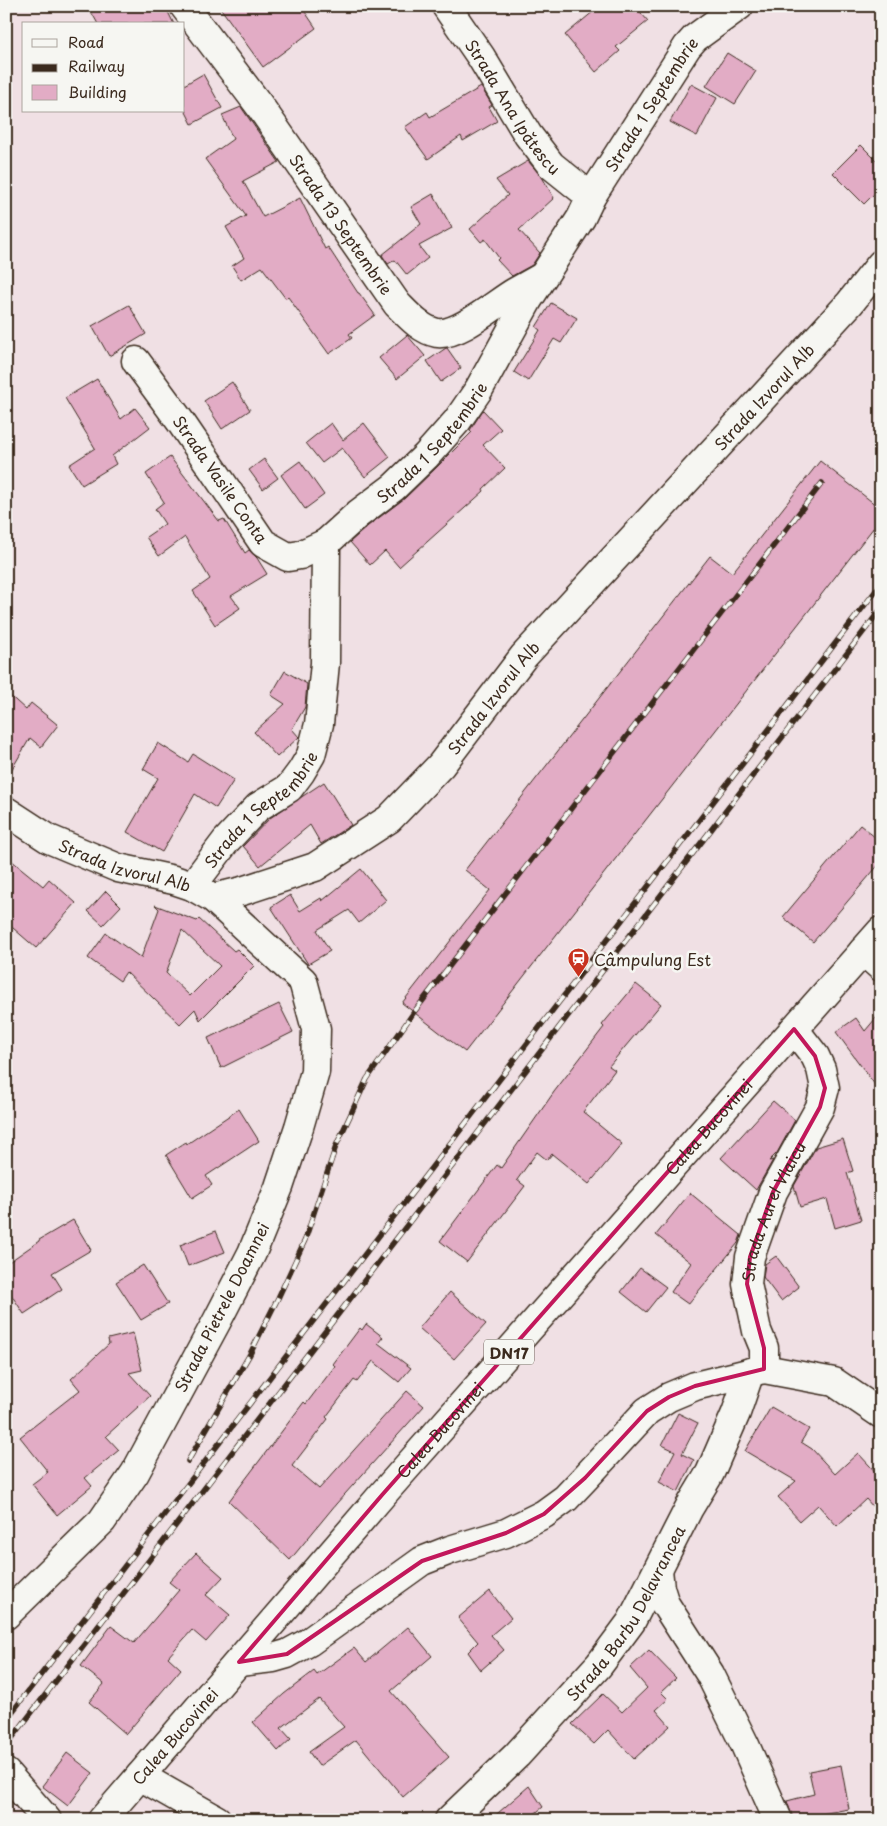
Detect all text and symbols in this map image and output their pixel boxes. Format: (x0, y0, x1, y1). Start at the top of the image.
legend (22, 22, 185, 112)
text: Road (68, 30, 104, 53)
street label: Strada 1 Septembrie (598, 31, 703, 176)
street label: Strada Ana Ipătescu (460, 34, 566, 180)
text: Railway (68, 54, 125, 77)
text: Building (68, 80, 127, 103)
street label: Strada 13 Septembrie (284, 149, 399, 299)
street label: Strada Izvorul Alb (708, 338, 819, 455)
street label: Strada 1 Septembrie (371, 378, 493, 509)
street label: Strada Vasile Conta (168, 410, 274, 548)
street label: Strada Izvorul Alb (441, 635, 544, 759)
street label: Strada 1 Septembrie (198, 746, 323, 873)
street label: Strada Izvorul Alb (55, 832, 194, 897)
station icon: Câmpulung Est (566, 947, 590, 978)
place label: Câmpulung Est (594, 947, 711, 971)
street label: Calea Bucovinei (659, 1073, 757, 1180)
street label: Strada Aurel Vlaicu (735, 1137, 811, 1283)
street label: Strada Pietrele Doamnei (168, 1218, 274, 1396)
road number: DN17 (484, 1340, 534, 1364)
street label: Calea Bucovinei (390, 1376, 489, 1483)
street label: Strada Barbu Delavrancea (560, 1521, 690, 1706)
street label: Calea Bucovinei (126, 1682, 223, 1790)

